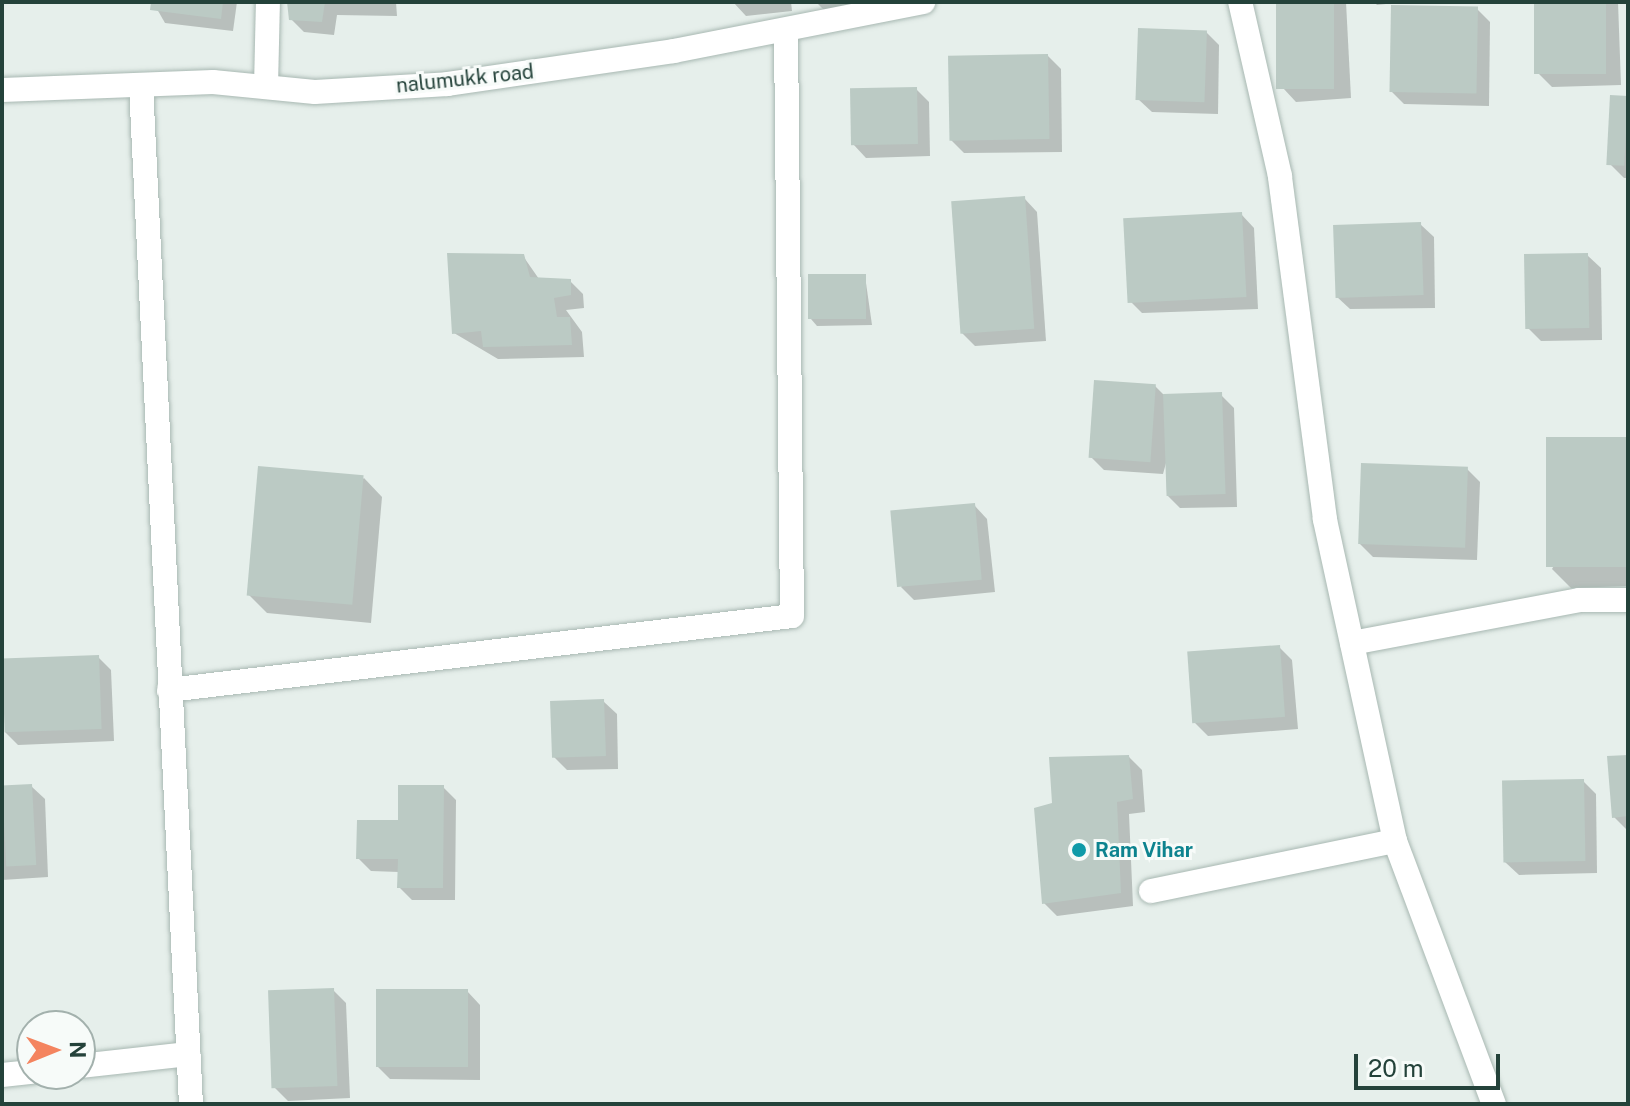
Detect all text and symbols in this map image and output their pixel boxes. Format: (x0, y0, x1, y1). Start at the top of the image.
street label: nalumukk road (395, 60, 535, 98)
place label: Ram Vihar (1095, 838, 1193, 862)
marker: Ram Vihar (1070, 841, 1088, 859)
north arrow (16, 1010, 96, 1090)
scale bar (1358, 1038, 1504, 1088)
text: N (65, 1041, 91, 1058)
text: 20 m (1368, 1054, 1424, 1082)

